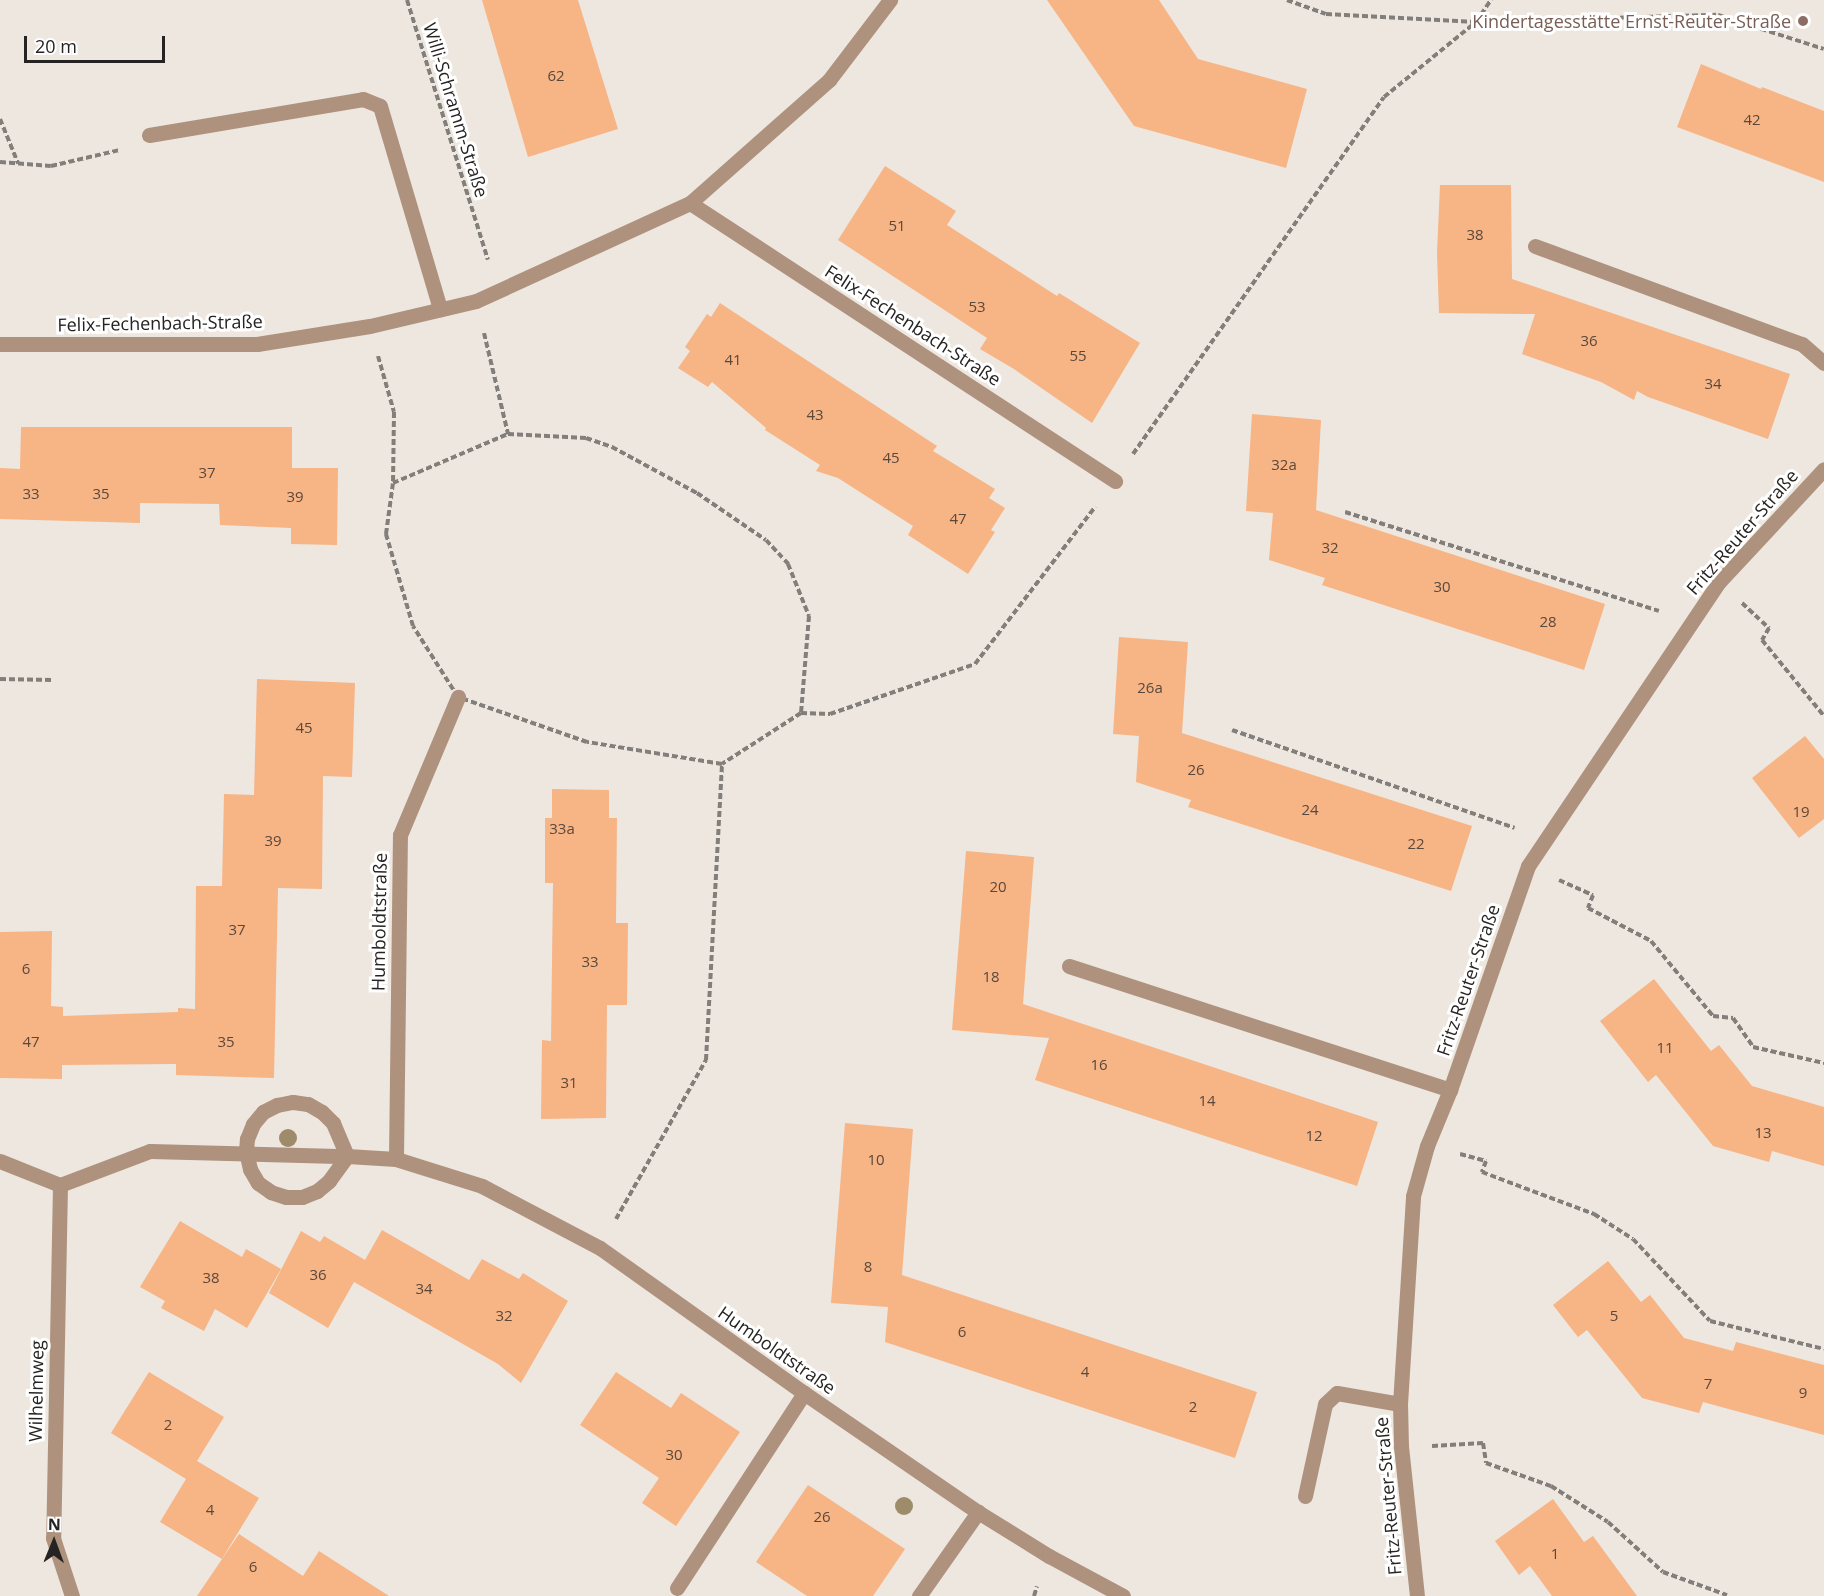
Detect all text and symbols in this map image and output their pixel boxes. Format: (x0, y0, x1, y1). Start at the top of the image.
place label: Kindertagesstätte Ernst-Reuter-Straße (1472, 10, 1791, 32)
marker: Kindertagesstätte Ernst-Reuter-Straße (1796, 14, 1810, 28)
street label: Willi-Schramm-Straße (419, 20, 493, 200)
scale bar (27, 24, 168, 62)
text: 20 m (35, 34, 77, 58)
house number: 62 (547, 67, 565, 85)
house number: 42 (1743, 111, 1761, 129)
house number: 51 (888, 217, 906, 235)
house number: 38 (1466, 226, 1484, 244)
street label: Felix-Fechenbach-Straße (821, 260, 1005, 390)
house number: 53 (968, 298, 986, 316)
street label: Felix-Fechenbach-Straße (57, 310, 263, 336)
house number: 36 (1580, 332, 1598, 350)
house number: 55 (1069, 347, 1087, 365)
house number: 41 (724, 351, 742, 369)
house number: 34 (1704, 375, 1722, 393)
house number: 43 (806, 406, 824, 424)
house number: 45 (882, 449, 900, 467)
house number: 32a (1271, 456, 1297, 474)
house number: 37 (198, 464, 216, 482)
street label: Fritz-Reuter-Straße (1682, 465, 1802, 599)
house number: 33 (22, 485, 40, 503)
house number: 35 (92, 485, 110, 503)
house number: 39 (286, 488, 304, 506)
house number: 47 (949, 510, 967, 528)
house number: 32 (1321, 539, 1339, 557)
house number: 30 (1433, 578, 1451, 596)
house number: 28 (1539, 613, 1557, 631)
house number: 26a (1137, 679, 1163, 697)
house number: 45 (295, 719, 313, 737)
house number: 26 (1187, 761, 1205, 779)
house number: 24 (1301, 801, 1319, 819)
house number: 19 (1792, 803, 1810, 821)
house number: 33a (549, 820, 575, 838)
house number: 39 (264, 832, 282, 850)
house number: 22 (1407, 835, 1425, 853)
street label: Humboldtstraße (367, 853, 391, 991)
house number: 20 (989, 878, 1007, 896)
street label: Fritz-Reuter-Straße (1432, 901, 1504, 1059)
house number: 37 (228, 921, 246, 939)
house number: 33 (581, 953, 599, 971)
house number: 6 (22, 960, 30, 978)
house number: 18 (982, 968, 1000, 986)
house number: 47 (22, 1033, 40, 1051)
house number: 35 (217, 1033, 235, 1051)
house number: 11 (1656, 1039, 1674, 1057)
house number: 16 (1090, 1056, 1108, 1074)
house number: 31 (560, 1074, 578, 1092)
house number: 14 (1198, 1092, 1216, 1110)
house number: 13 (1754, 1124, 1772, 1142)
house number: 12 (1305, 1127, 1323, 1145)
house number: 10 (867, 1151, 885, 1169)
house number: 8 (864, 1258, 872, 1276)
house number: 36 (309, 1266, 327, 1284)
house number: 38 (202, 1269, 220, 1287)
house number: 34 (415, 1280, 433, 1298)
street label: Humboldtstraße (714, 1301, 840, 1399)
house number: 32 (495, 1307, 513, 1325)
house number: 5 (1610, 1307, 1618, 1325)
house number: 6 (958, 1323, 966, 1341)
street label: Wilhelmweg (24, 1340, 48, 1442)
house number: 4 (1081, 1363, 1089, 1381)
house number: 7 (1704, 1375, 1712, 1393)
house number: 9 (1799, 1384, 1807, 1402)
house number: 2 (1189, 1398, 1197, 1416)
house number: 2 (164, 1416, 172, 1434)
street label: Fritz-Reuter-Straße (1370, 1416, 1406, 1576)
house number: 30 (665, 1446, 683, 1464)
house number: 4 (206, 1501, 214, 1519)
house number: 26 (813, 1508, 831, 1526)
north arrow (24, 1512, 84, 1572)
text: N (48, 1513, 61, 1535)
house number: 1 (1551, 1545, 1559, 1563)
house number: 6 (249, 1558, 257, 1576)

